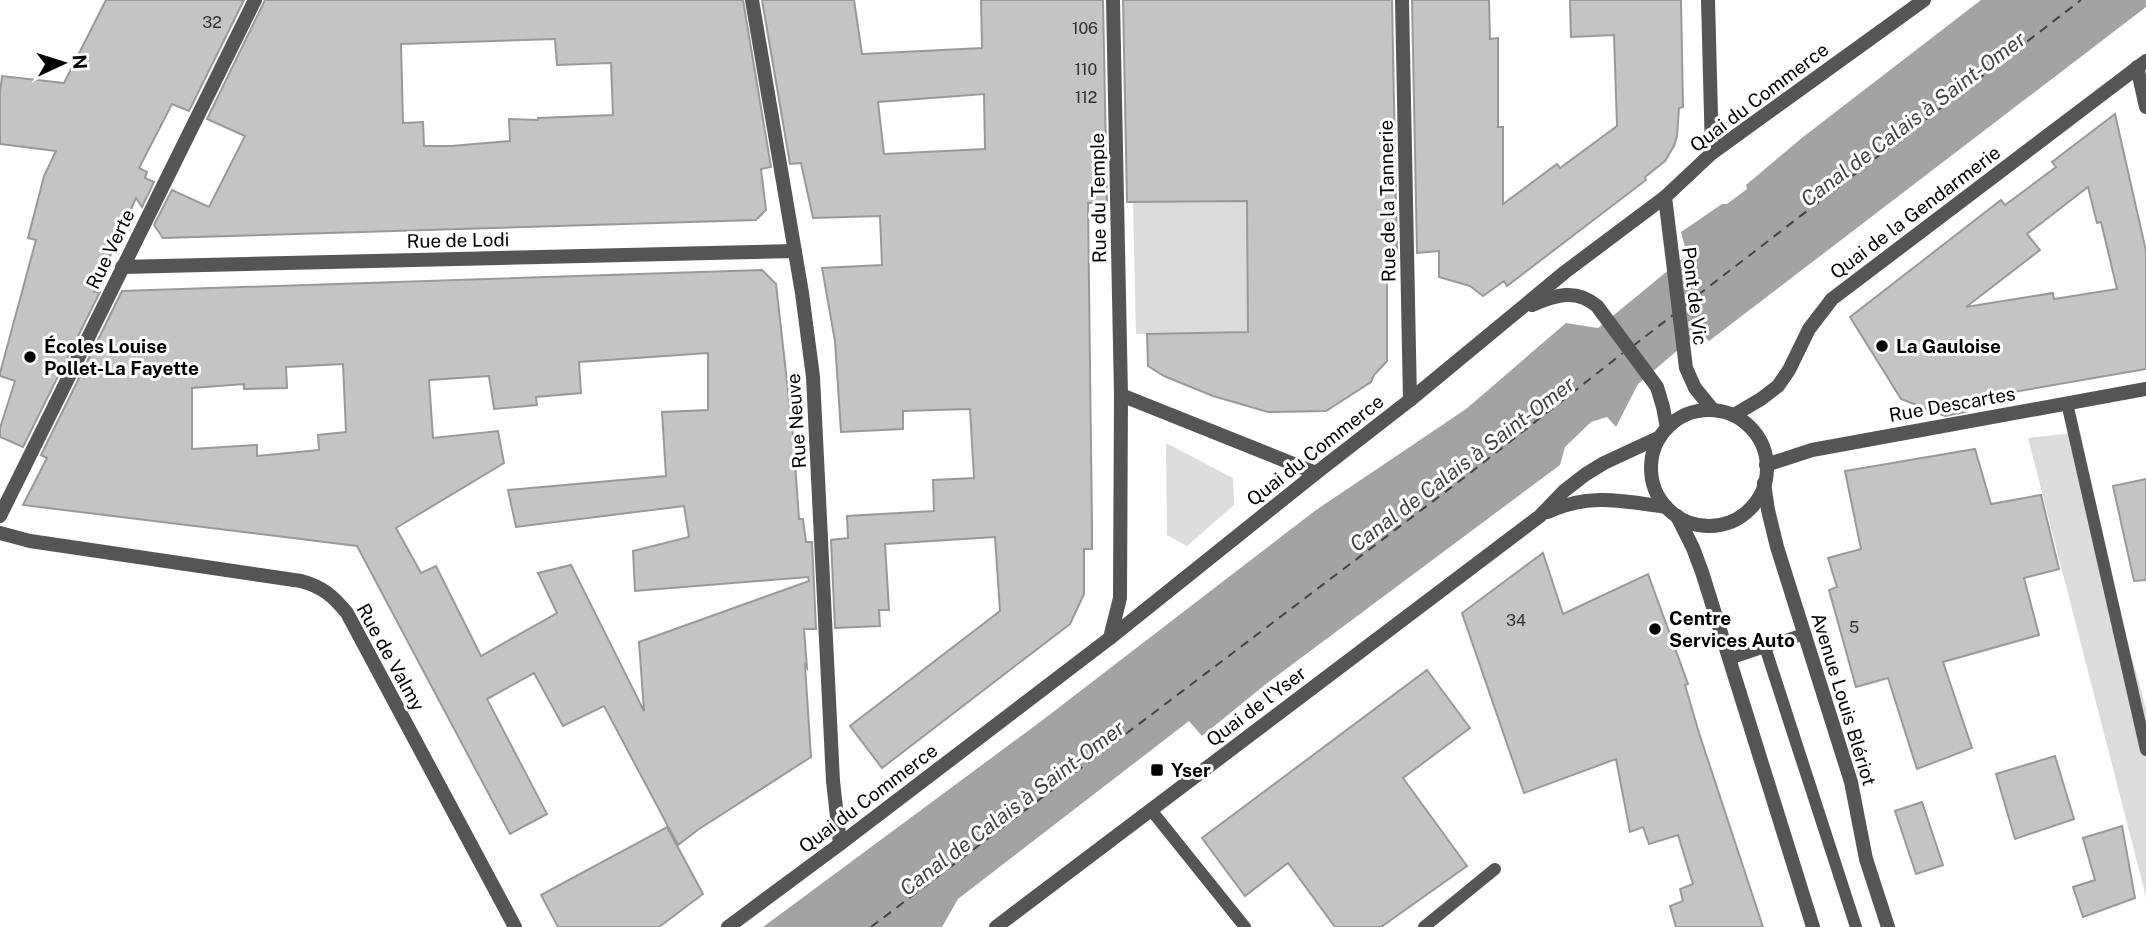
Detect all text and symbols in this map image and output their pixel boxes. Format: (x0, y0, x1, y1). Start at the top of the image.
house number: 32 (202, 13, 222, 32)
house number: 106 (1072, 19, 1098, 38)
water label: Canal de Calais à Saint-Omer (1796, 26, 2031, 212)
north arrow (28, 28, 98, 98)
street label: Quai du Commerce (1685, 38, 1833, 156)
text: N (68, 54, 91, 70)
house number: 110 (1075, 60, 1098, 79)
house number: 112 (1075, 88, 1097, 107)
street label: Rue de la Tannerie (1375, 120, 1399, 282)
street label: Rue du Temple (1086, 133, 1110, 263)
street label: Quai de la Gendarmerie (1826, 141, 2004, 283)
street label: Rue Verte (81, 205, 139, 293)
street label: Rue de Lodi (406, 228, 510, 252)
street label: Pont de Vic (1678, 246, 1712, 346)
place label: Écoles Louise Pollet-La Fayette (44, 335, 199, 379)
place label: La Gauloise (1896, 335, 2001, 357)
marker: La Gauloise (1874, 338, 1890, 354)
marker: Écoles Louise Pollet-La Fayette (22, 349, 38, 365)
water label: Canal de Calais à Saint-Omer (1345, 371, 1580, 557)
street label: Rue Neuve (782, 373, 810, 469)
street label: Rue Descartes (1887, 382, 2017, 426)
street label: Quai du Commerce (1242, 390, 1388, 510)
street label: Rue de Valmy (352, 599, 430, 715)
place label: Centre Services Auto (1669, 607, 1795, 651)
street label: Avenue Louis Blériot (1807, 610, 1881, 788)
house number: 34 (1506, 611, 1526, 630)
house number: 5 (1849, 618, 1859, 637)
marker: Centre Services Auto (1647, 621, 1663, 637)
street label: Quai de l'Yser (1202, 661, 1310, 751)
water label: Canal de Calais à Saint-Omer (895, 715, 1130, 901)
street label: Quai du Commerce (794, 739, 942, 857)
place label: Yser (1171, 759, 1211, 781)
marker: Yser (1149, 762, 1165, 778)

